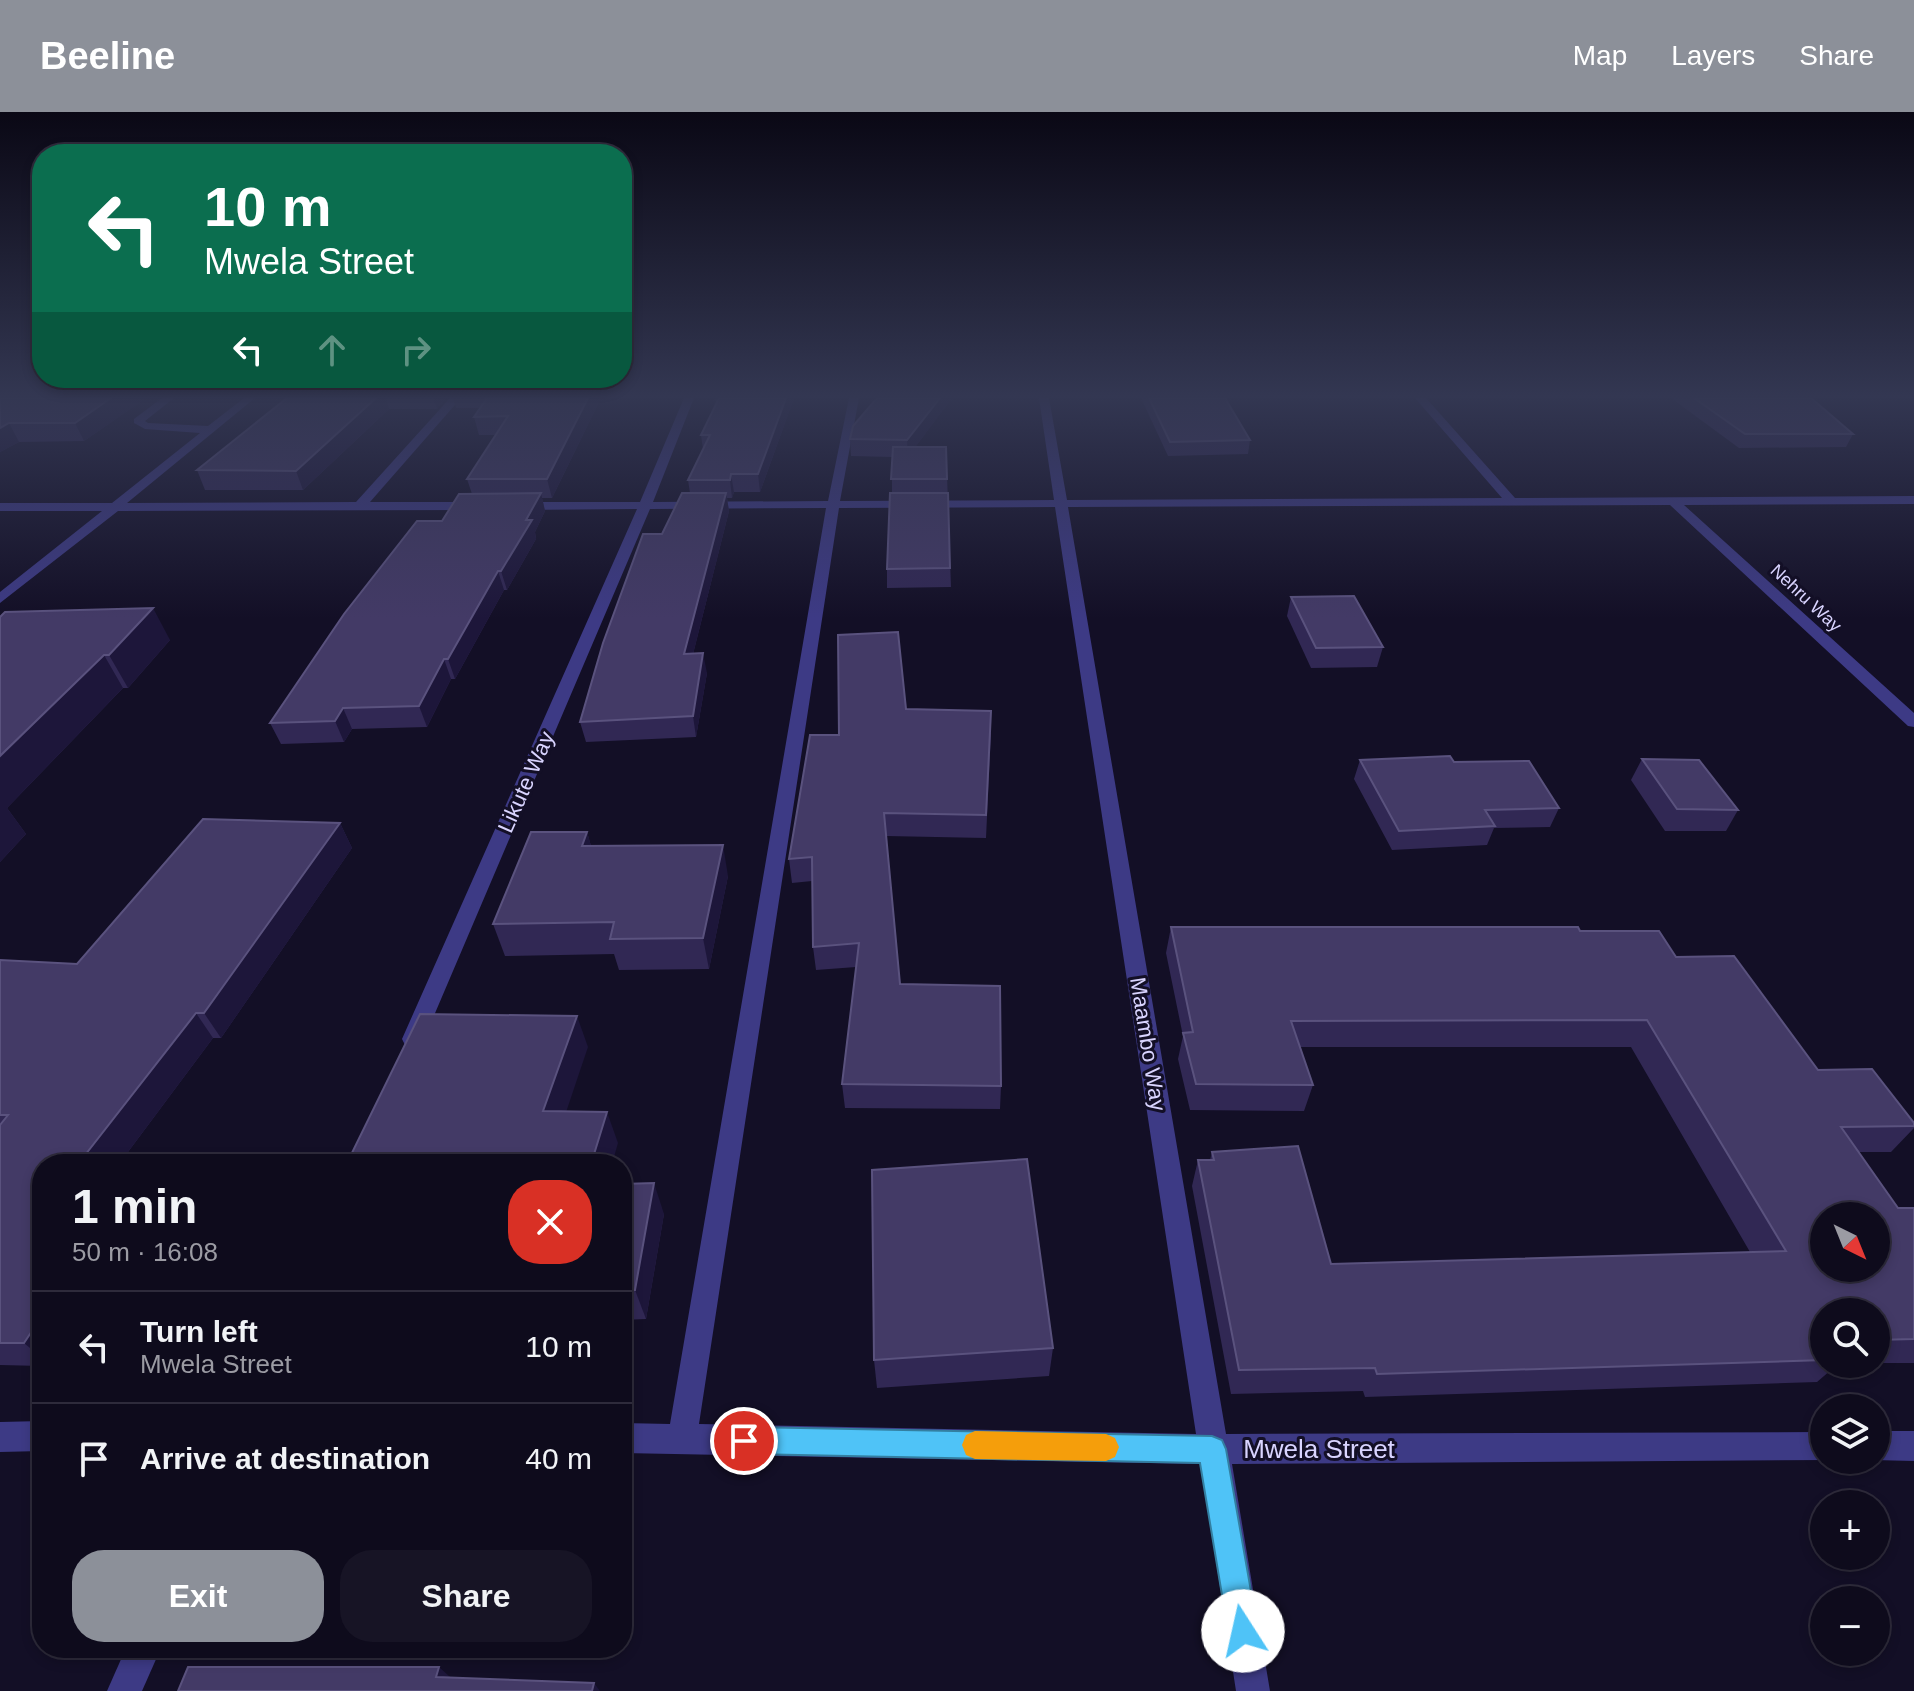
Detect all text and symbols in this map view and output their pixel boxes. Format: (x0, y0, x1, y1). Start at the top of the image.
text: Beeline (40, 35, 175, 77)
text: Map (1573, 40, 1627, 71)
text: Layers (1671, 40, 1755, 71)
text: Share (1799, 40, 1874, 71)
text: 10 m (204, 175, 332, 238)
icon: left (72, 176, 176, 280)
text: Mwela Street (204, 241, 414, 282)
icon: left (226, 328, 270, 372)
icon: ahead (310, 328, 354, 372)
icon: right (394, 328, 438, 372)
street label: Nehru Way (1767, 560, 1845, 636)
street label: Likute Way (493, 728, 559, 836)
street label: Maambo Way (1125, 975, 1171, 1113)
text: 1 min (72, 1180, 197, 1233)
button: close (508, 1180, 592, 1264)
north arrow (1810, 1202, 1890, 1282)
map controls (1810, 1202, 1890, 1666)
text: 50 m · 16:08 (72, 1237, 218, 1267)
button: search (1810, 1298, 1890, 1378)
text: Turn left (140, 1315, 258, 1348)
icon: left (72, 1325, 116, 1369)
text: 10 m (525, 1330, 592, 1363)
text: Mwela Street (140, 1349, 292, 1379)
button: layers (1810, 1394, 1890, 1474)
pin (710, 1407, 778, 1475)
icon: arrive (722, 1419, 766, 1463)
street label: Mwela Street (1243, 1434, 1396, 1464)
icon: arrive (72, 1437, 116, 1481)
text: Arrive at destination (140, 1442, 430, 1475)
text: 40 m (525, 1442, 592, 1475)
button: + (1810, 1490, 1890, 1570)
button: Exit (72, 1550, 324, 1642)
button: Share (340, 1550, 592, 1642)
button: − (1810, 1586, 1890, 1666)
position arrow (1201, 1589, 1285, 1673)

